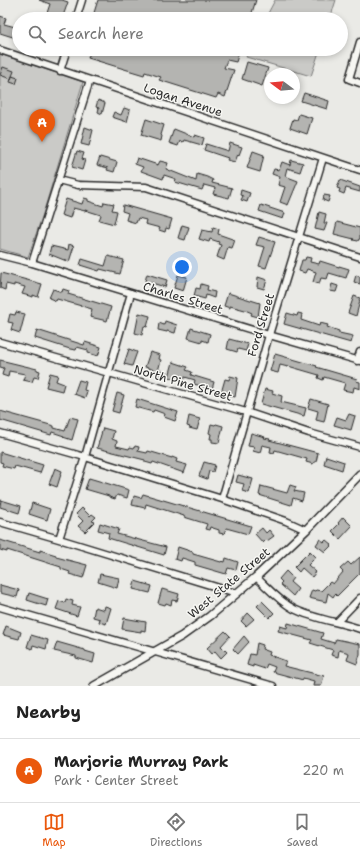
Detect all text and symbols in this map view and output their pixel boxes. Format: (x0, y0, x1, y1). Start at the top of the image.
search box (12, 12, 348, 56)
icon: search (26, 23, 48, 45)
text: Search here (58, 24, 144, 44)
north arrow (264, 68, 300, 104)
street label: Logan Avenue (141, 80, 225, 120)
pin: A (29, 109, 55, 142)
your location (172, 257, 192, 277)
street label: Charles Street (141, 278, 225, 318)
street label: Ford Street (244, 291, 278, 359)
street label: North Pine Street (132, 361, 234, 405)
street label: West State Street (185, 544, 273, 622)
text: Nearby (16, 701, 81, 723)
text: Marjorie Murray Park (54, 752, 229, 772)
text: A (24, 762, 34, 779)
text: 220 m (302, 762, 344, 779)
text: Park · Center Street (54, 772, 178, 789)
tab: Map (42, 811, 66, 850)
tab: Directions (150, 811, 202, 850)
tab: Saved (287, 811, 318, 850)

